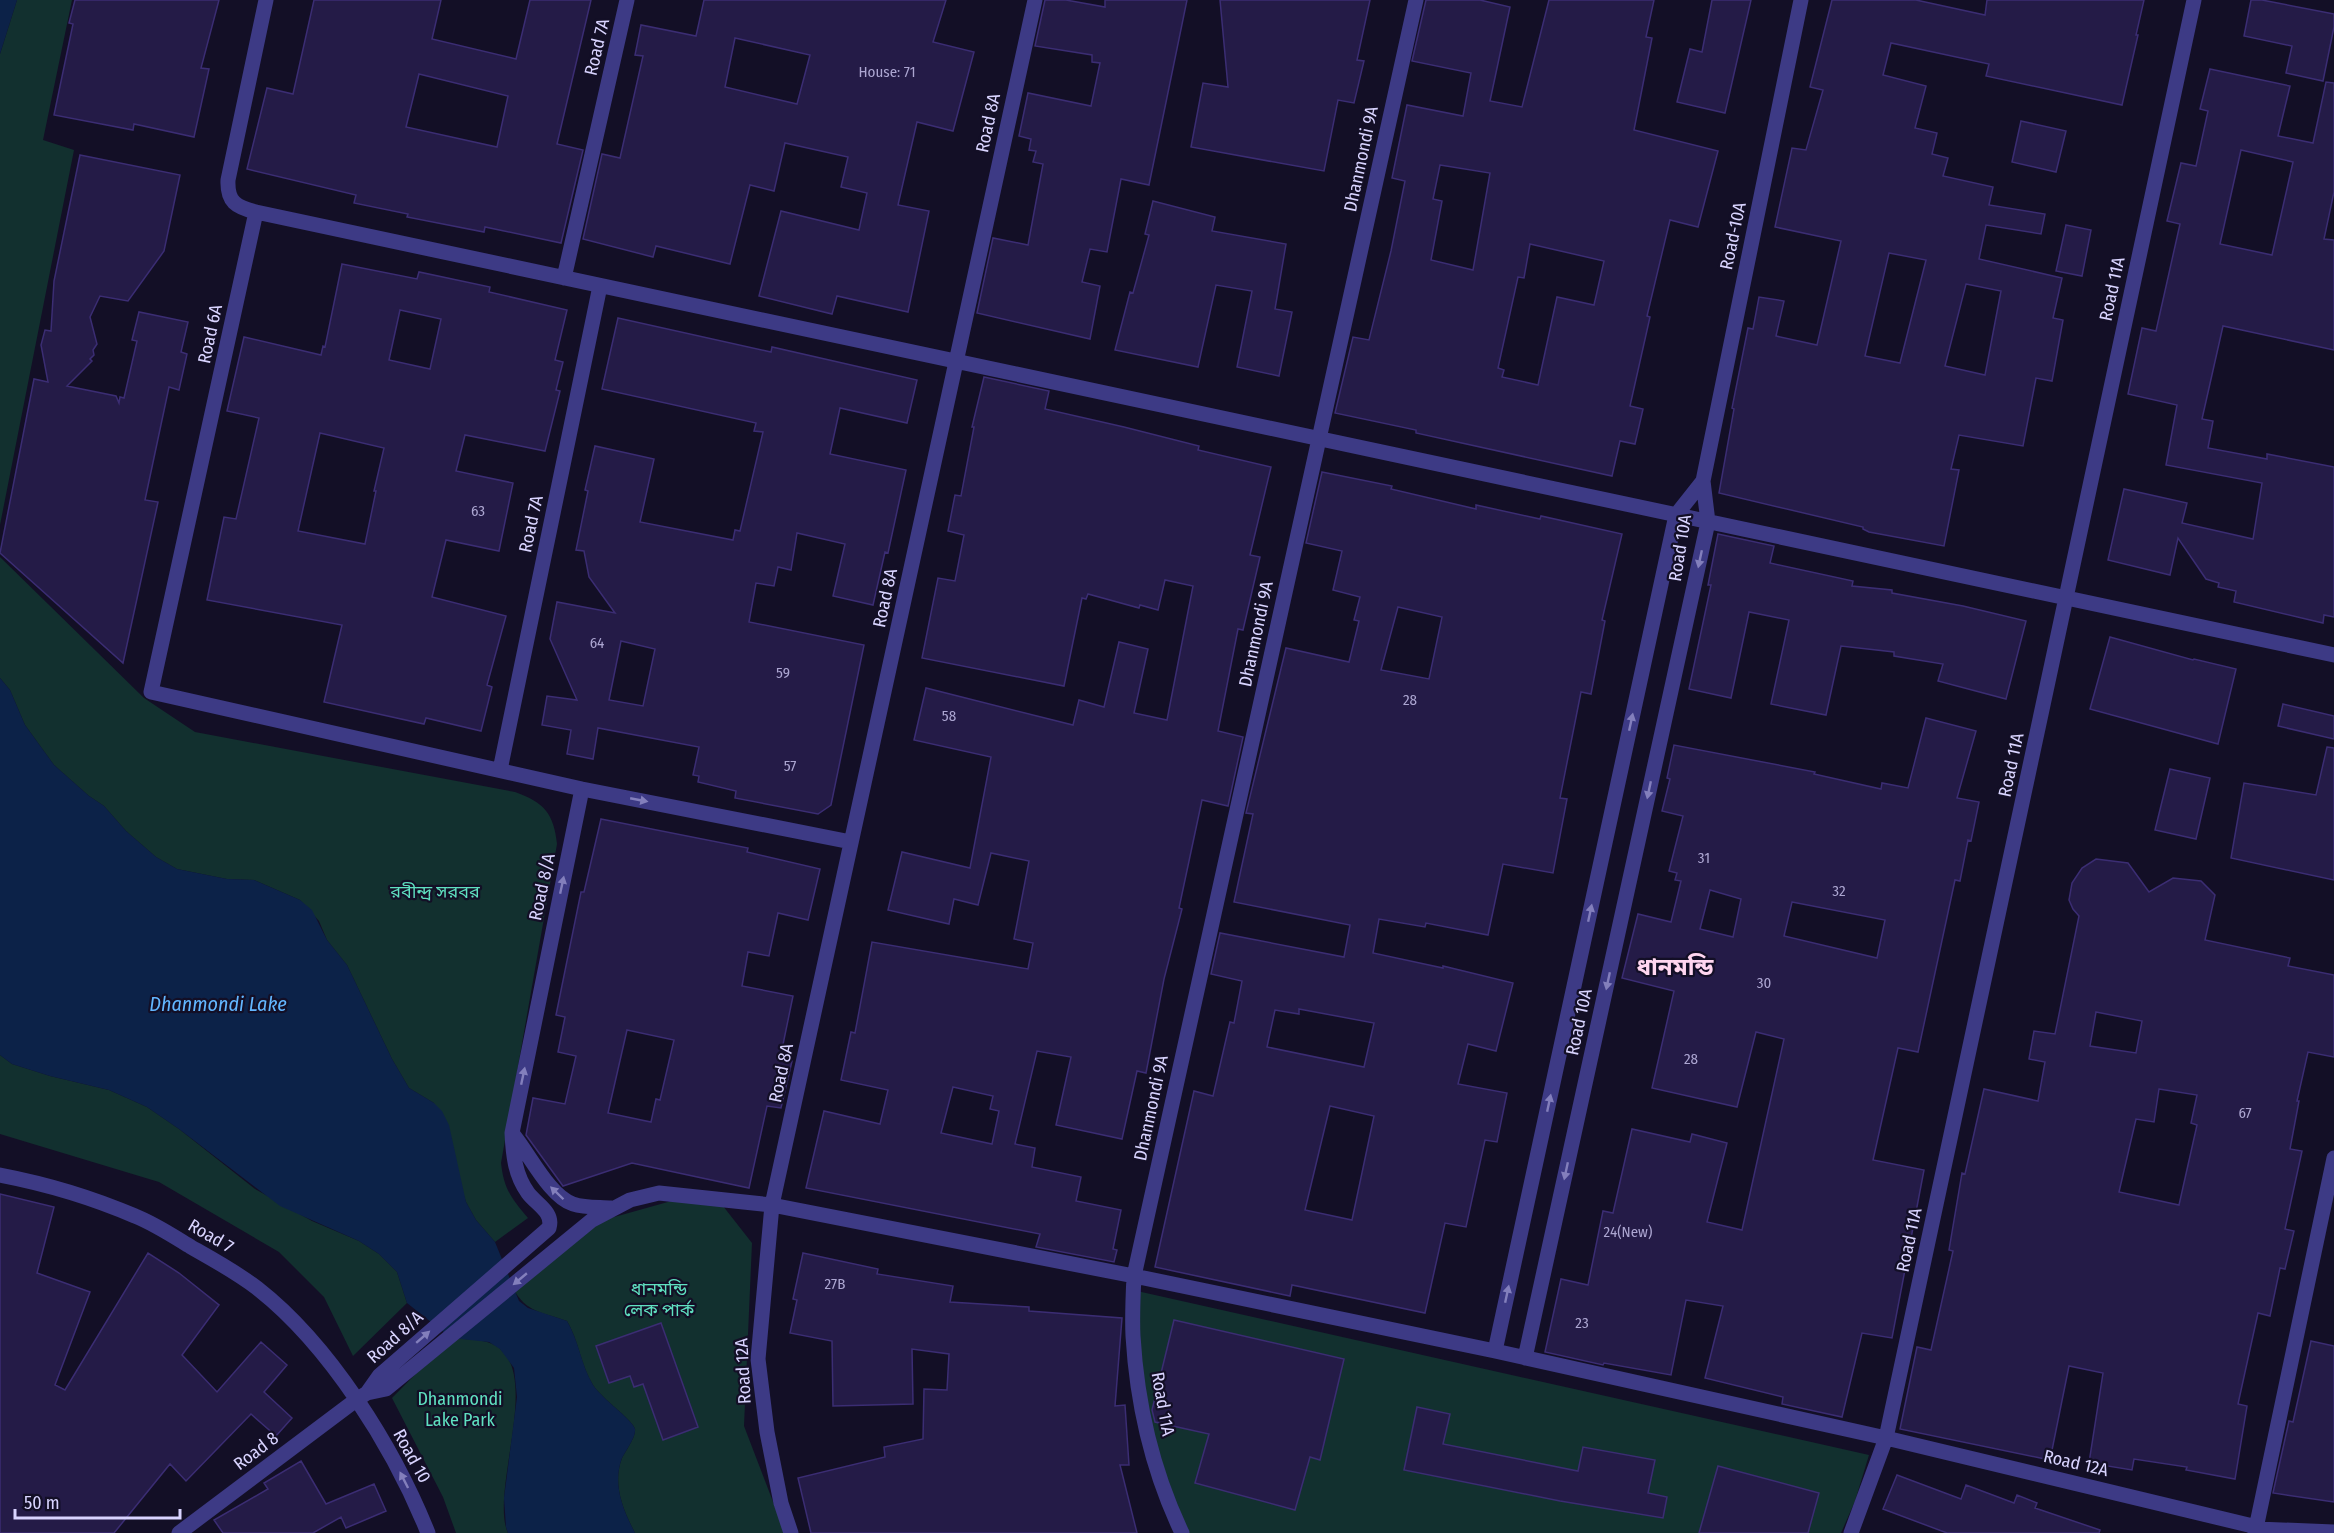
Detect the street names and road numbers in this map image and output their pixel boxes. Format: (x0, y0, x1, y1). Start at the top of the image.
street label: Road 7A (580, 16, 614, 78)
street label: Road 8A (971, 91, 1005, 155)
street label: Dhanmondi 9A (1339, 104, 1383, 214)
street label: Road-10A (1715, 200, 1751, 272)
street label: Road 11A (2095, 255, 2130, 323)
street label: Road 6A (193, 302, 227, 366)
street label: Road 7A (514, 493, 548, 555)
street label: Road 10A (1664, 512, 1696, 583)
street label: Road 8A (868, 566, 902, 630)
street label: Dhanmondi 9A (1234, 579, 1278, 689)
street label: Road 11A (1994, 731, 2029, 799)
street label: Road 8/A (524, 851, 560, 922)
street label: Road 10A (1561, 986, 1597, 1057)
street label: Road 8A (764, 1041, 798, 1105)
street label: Dhanmondi 9A (1129, 1053, 1173, 1163)
street label: Road 11A (1892, 1206, 1927, 1274)
street label: Road 7 (184, 1214, 238, 1258)
street label: Road 8/A (362, 1306, 428, 1368)
street label: Road 12A (730, 1337, 756, 1405)
street label: Road 11A (1147, 1370, 1180, 1438)
street label: Road 10 (388, 1425, 436, 1487)
street label: Road 8 (229, 1427, 283, 1475)
street label: Road 12A (2041, 1445, 2111, 1481)

